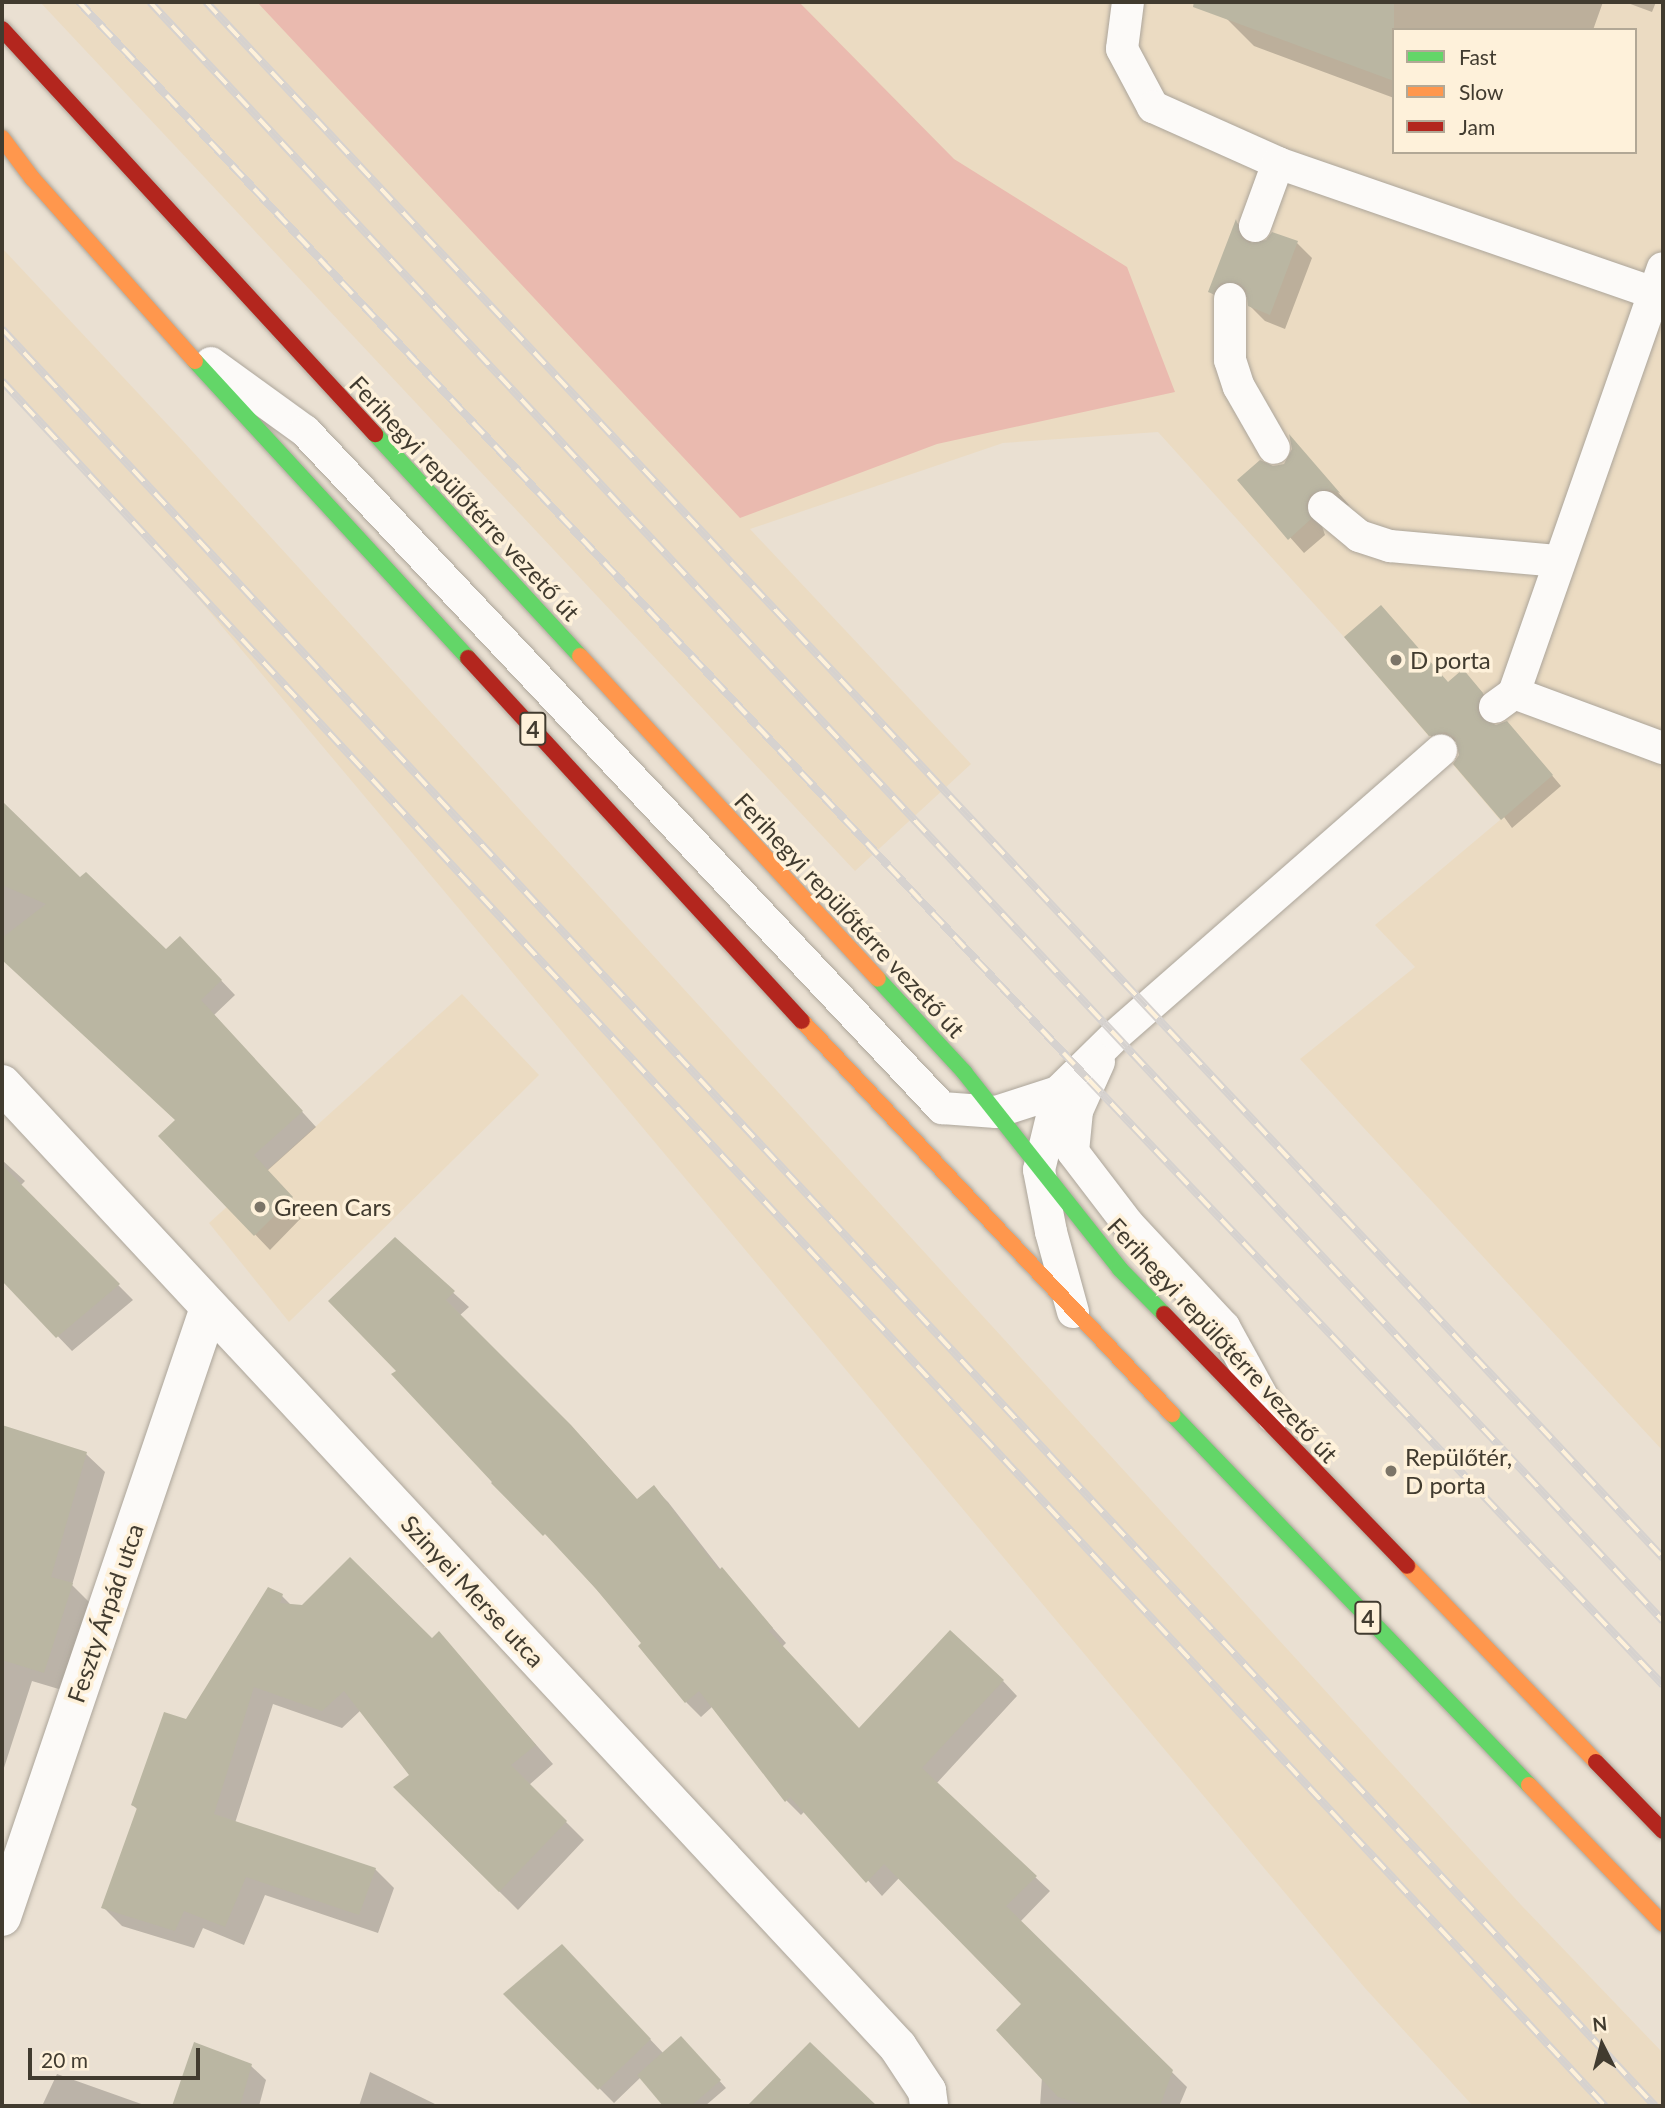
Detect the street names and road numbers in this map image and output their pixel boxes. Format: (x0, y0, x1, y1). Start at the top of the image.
street label: Ferihegyi repülőtérre vezető út (344, 370, 586, 626)
road number: 4 (519, 709, 547, 748)
street label: Ferihegyi repülőtérre vezető út (729, 787, 971, 1043)
street label: Ferihegyi repülőtérre vezető út (1102, 1212, 1344, 1468)
street label: Szinyei Merse utca (395, 1509, 551, 1673)
street label: Feszty Árpád utca (61, 1519, 149, 1707)
road number: 4 (1354, 1598, 1382, 1638)

